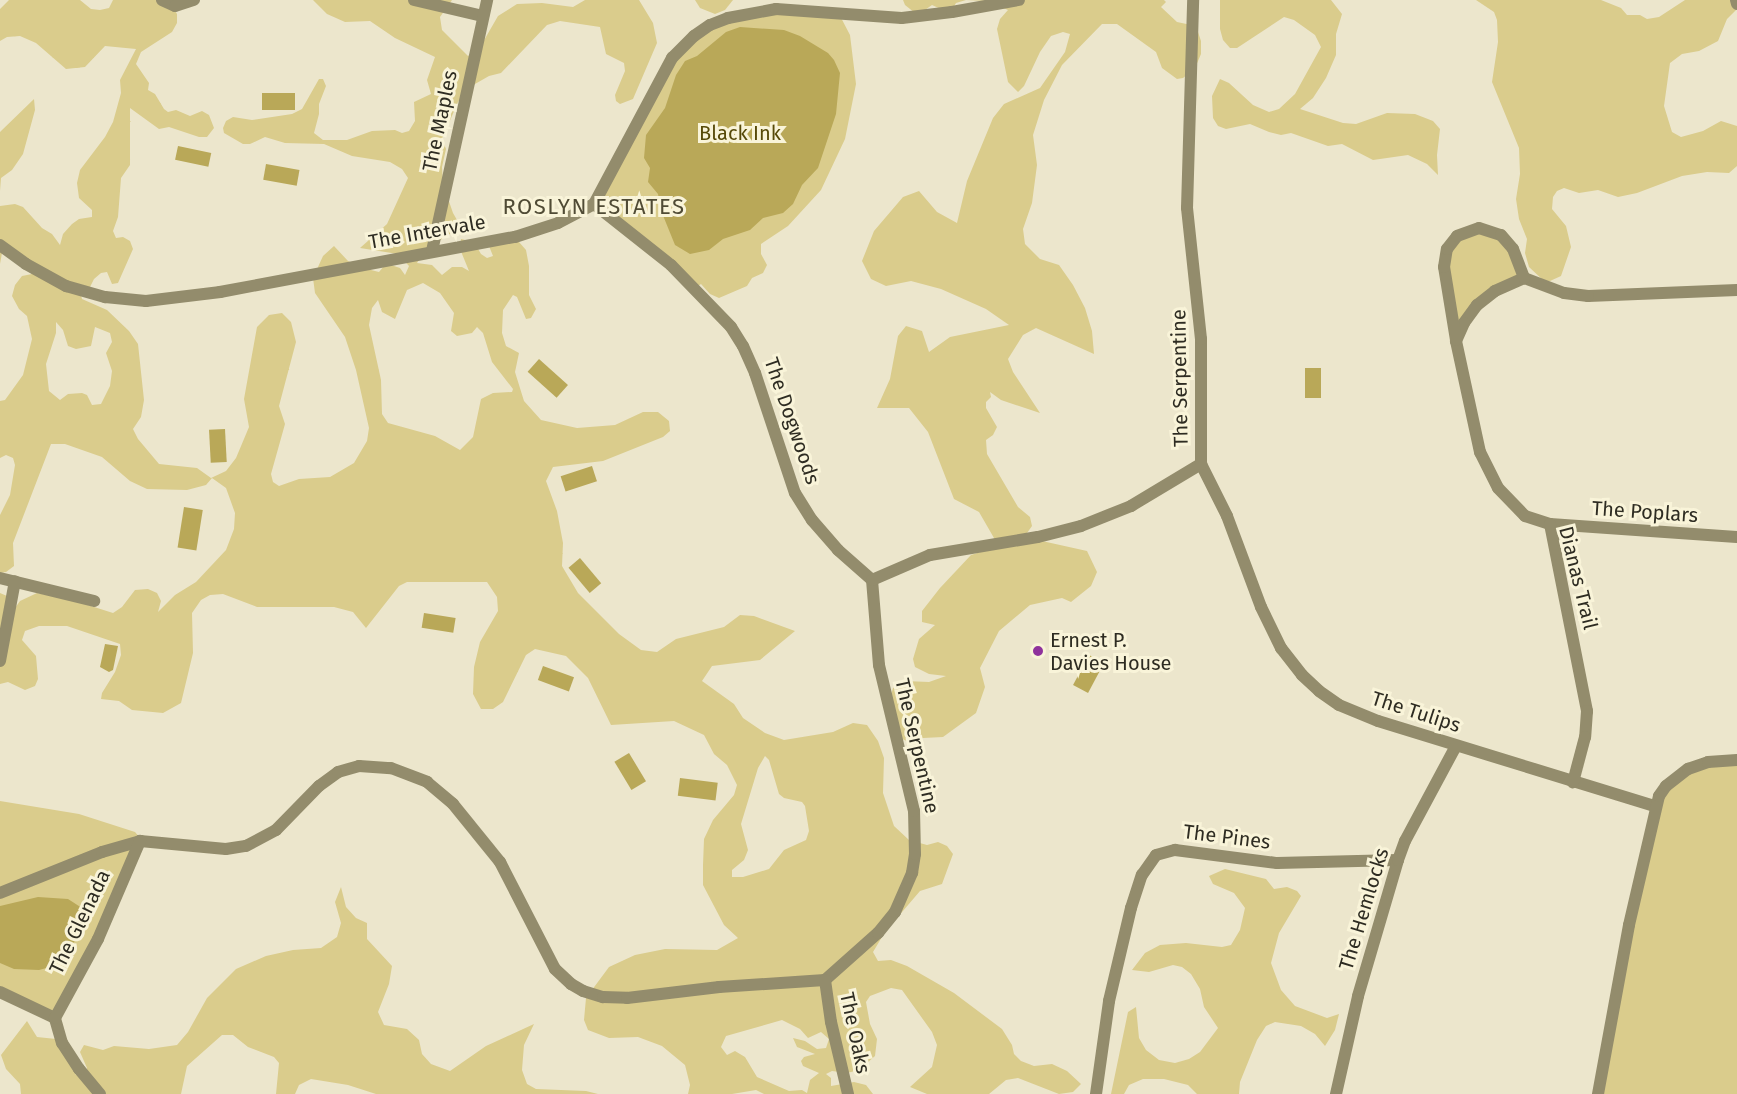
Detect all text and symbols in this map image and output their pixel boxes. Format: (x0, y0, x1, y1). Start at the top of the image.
street label: The Maples (418, 68, 462, 174)
park label: Black Ink (699, 121, 781, 145)
district label: ROSLYN ESTATES (502, 194, 686, 220)
street label: The Intervale (367, 210, 487, 254)
street label: The Serpentine (1167, 309, 1193, 447)
street label: The Dogwoods (759, 355, 825, 487)
street label: The Poplars (1591, 496, 1699, 528)
street label: Dianas Trail (1554, 524, 1602, 632)
place label: Ernest P. Davies House (1050, 628, 1171, 675)
marker: Ernest P. Davies House (1031, 644, 1045, 658)
street label: The Serpentine (890, 676, 944, 816)
street label: The Tulips (1368, 686, 1464, 738)
street label: The Pines (1182, 820, 1272, 854)
street label: The Hemlocks (1334, 845, 1394, 973)
street label: The Glenada (44, 866, 116, 978)
street label: The Oaks (835, 990, 875, 1076)

